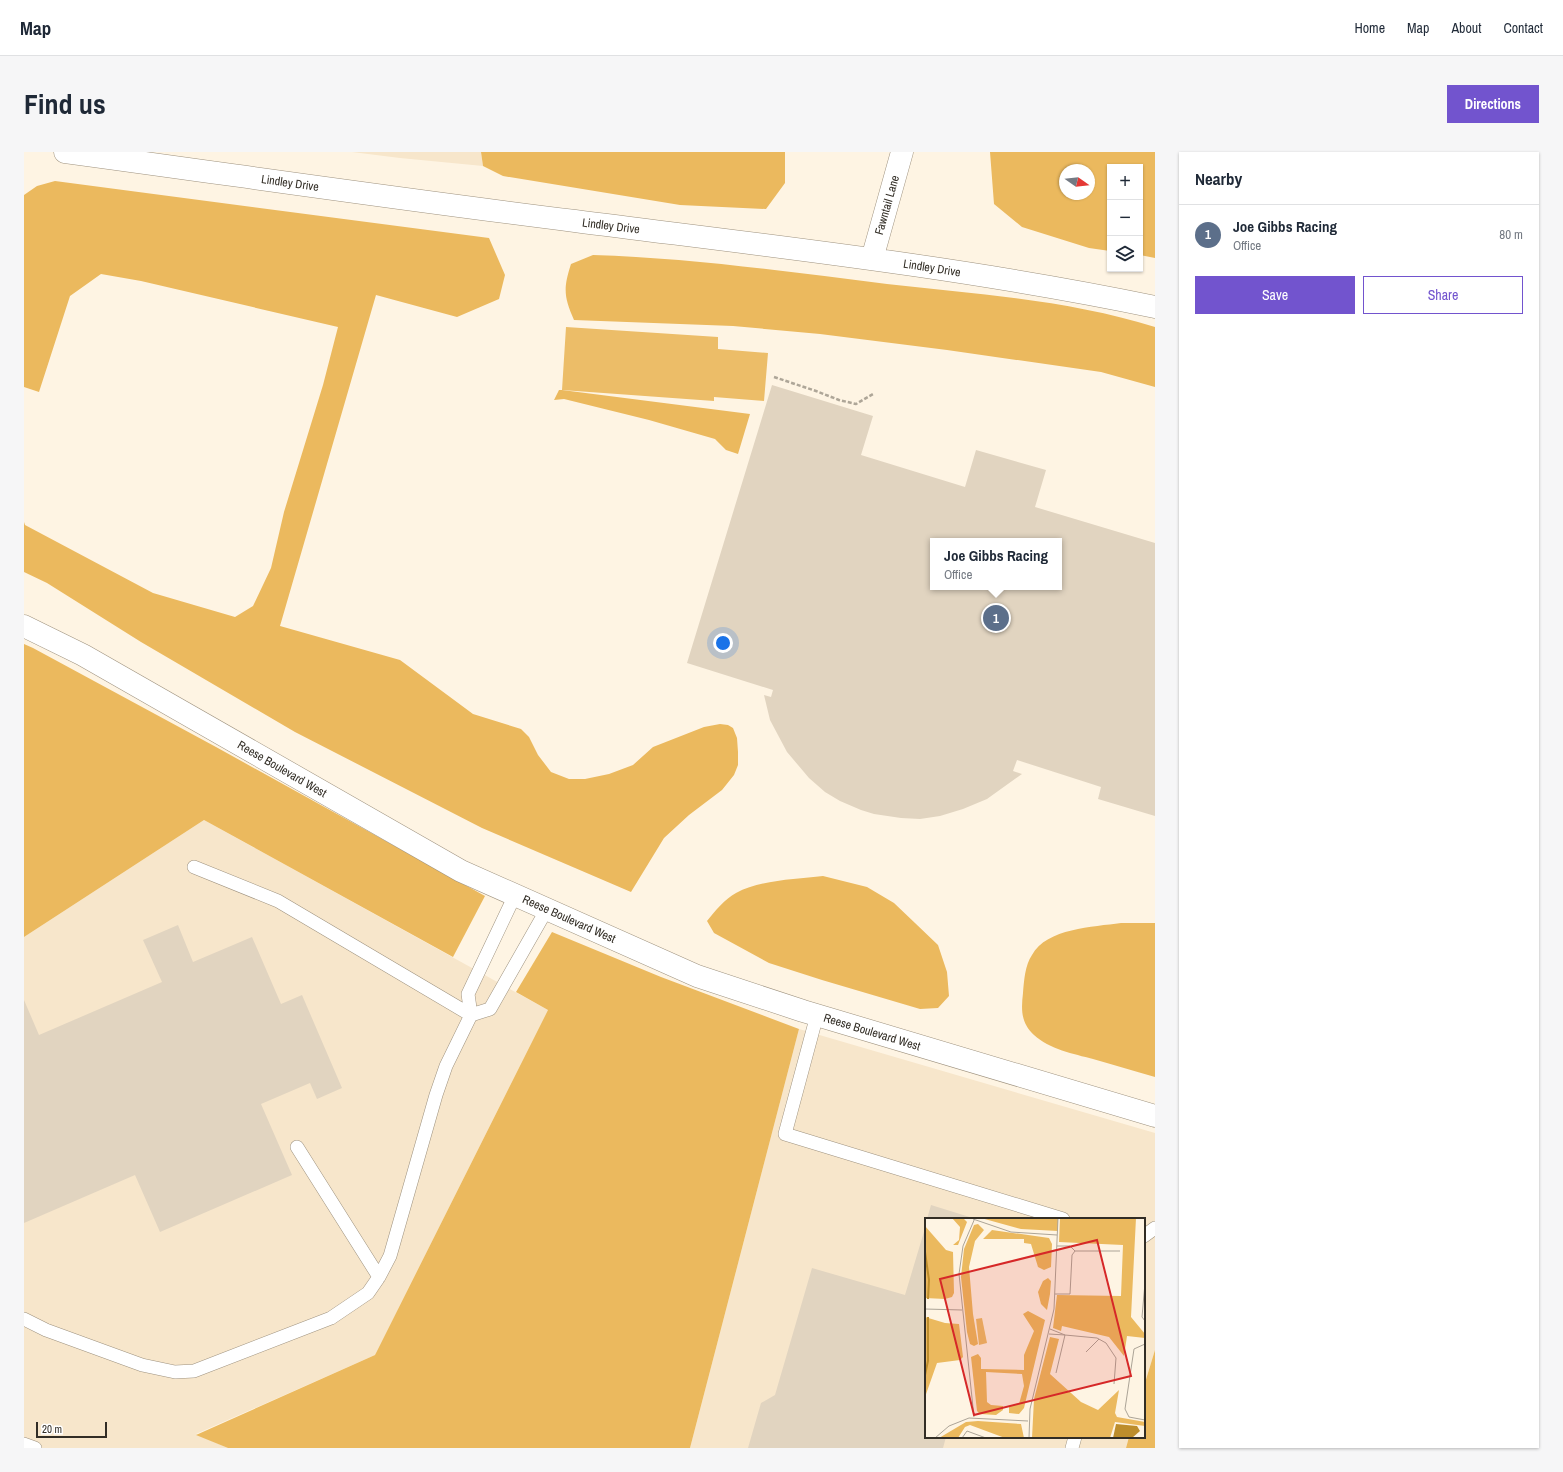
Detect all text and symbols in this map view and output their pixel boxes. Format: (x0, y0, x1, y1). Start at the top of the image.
text: Map (20, 15, 51, 41)
text: Home (1354, 19, 1385, 37)
text: Map (1407, 19, 1429, 37)
text: About (1451, 19, 1481, 37)
text: Contact (1503, 19, 1543, 37)
text: Find us (24, 85, 106, 123)
button: Directions (1447, 85, 1539, 123)
north arrow (1059, 164, 1095, 200)
map controls (1107, 164, 1143, 272)
button: + (1107, 164, 1143, 200)
text: Nearby (1195, 167, 1242, 190)
street label: Lindley Drive (260, 171, 320, 195)
street label: Fawntail Lane (871, 173, 903, 237)
button: − (1107, 200, 1143, 236)
street label: Lindley Drive (581, 215, 641, 237)
text: Joe Gibbs Racing (1233, 216, 1337, 237)
text: 1 (1205, 226, 1211, 243)
text: 80 m (1499, 226, 1523, 243)
button: layers (1107, 236, 1143, 272)
text: Office (1233, 237, 1261, 254)
street label: Lindley Drive (902, 256, 962, 280)
button: Save (1195, 276, 1355, 314)
button: Share (1363, 276, 1523, 314)
popup (930, 538, 1062, 590)
text: Joe Gibbs Racing (944, 545, 1048, 566)
text: Office (944, 566, 972, 583)
pin: 1 (983, 603, 1009, 633)
your location (713, 633, 733, 653)
street label: Reese Boulevard West (234, 737, 330, 801)
street label: Reese Boulevard West (520, 891, 618, 947)
street label: Reese Boulevard West (822, 1010, 923, 1054)
inset map (925, 1218, 1145, 1438)
scale bar (36, 1420, 107, 1439)
text: 20 m (42, 1422, 62, 1436)

